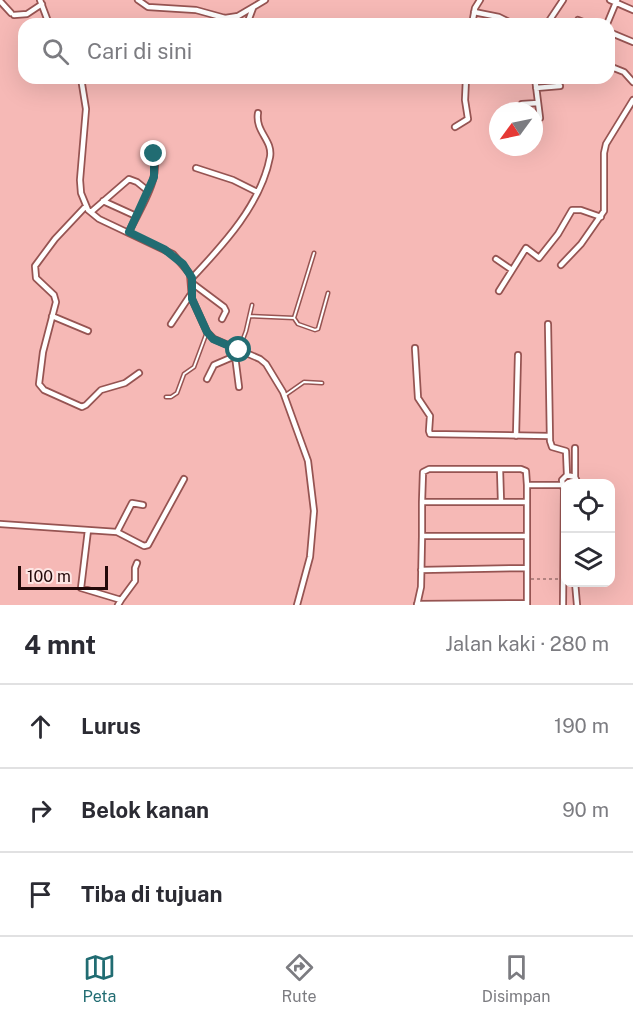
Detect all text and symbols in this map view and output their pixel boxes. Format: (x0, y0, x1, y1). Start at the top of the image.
search box (18, 18, 615, 84)
icon: search (39, 35, 72, 68)
text: Cari di sini (87, 38, 192, 64)
north arrow (489, 102, 543, 156)
route end (140, 140, 166, 166)
route start (225, 336, 251, 362)
map controls (561, 479, 615, 587)
button: locate (561, 479, 615, 533)
button: layers (561, 533, 615, 587)
scale bar (18, 563, 108, 590)
text: 100 m (27, 567, 71, 586)
text: 4 mnt (24, 629, 96, 660)
text: Jalan kaki · 280 m (445, 632, 609, 656)
icon: ahead (24, 710, 57, 743)
text: Lurus (81, 713, 141, 739)
text: 190 m (554, 714, 609, 738)
icon: right (24, 794, 57, 827)
text: Belok kanan (81, 797, 209, 823)
text: 90 m (562, 798, 609, 822)
icon: arrive (24, 878, 57, 911)
text: Tiba di tujuan (81, 881, 222, 907)
tab: Peta (83, 951, 116, 1006)
tab: Rute (282, 951, 317, 1006)
tab: Disimpan (482, 951, 550, 1006)

